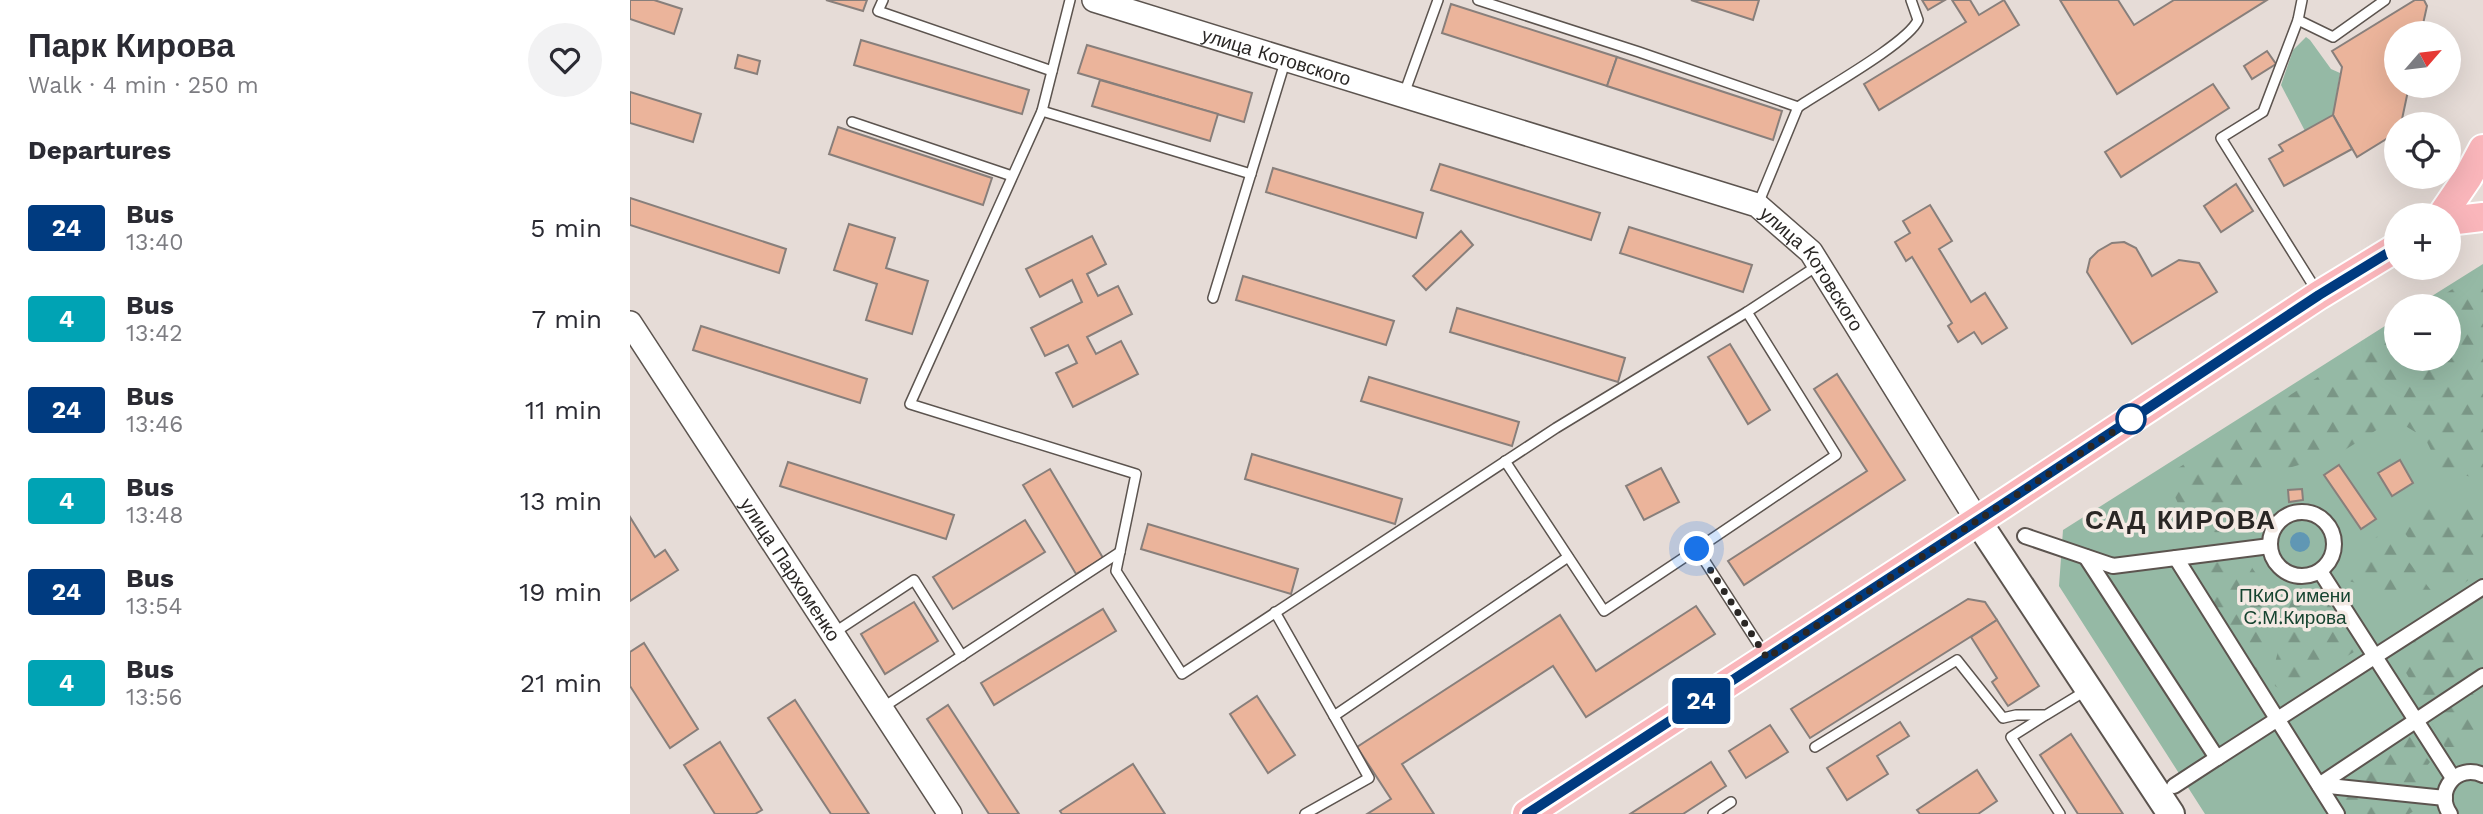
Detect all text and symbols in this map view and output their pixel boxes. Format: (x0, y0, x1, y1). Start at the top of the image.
north arrow (2384, 21, 2460, 98)
map controls (2384, 21, 2461, 371)
button: heart (528, 23, 602, 97)
street label: улица Котовского (1199, 23, 1354, 90)
text: Парк Кирова (28, 26, 235, 65)
text: Walk · 4 min · 250 m (28, 72, 259, 99)
button: locate (2384, 112, 2461, 189)
text: Departures (28, 135, 171, 165)
text: Bus (126, 199, 174, 229)
street label: улица Котовского (1755, 201, 1869, 335)
button: + (2384, 203, 2461, 280)
text: 5 min (530, 213, 602, 243)
text: 24 (52, 214, 81, 242)
text: 13:40 (126, 229, 184, 256)
text: Bus (126, 290, 174, 320)
button: − (2384, 294, 2461, 371)
text: 7 min (532, 304, 602, 334)
text: 4 (59, 305, 74, 333)
text: 13:42 (126, 320, 183, 347)
text: Bus (126, 381, 174, 411)
text: 11 min (525, 395, 602, 425)
text: 24 (52, 396, 81, 424)
unlabelled marker (2116, 404, 2146, 434)
text: 13:46 (126, 411, 183, 438)
text: Bus (126, 472, 174, 502)
text: 13 min (520, 486, 602, 516)
text: 4 (59, 487, 74, 515)
street label: улица Пархоменко (735, 493, 846, 645)
text: 13:48 (126, 502, 183, 529)
district label: САД КИРОВА (2085, 505, 2277, 535)
your location (1679, 531, 1714, 566)
text: Bus (126, 563, 174, 593)
text: 19 min (519, 577, 602, 607)
text: 24 (52, 578, 81, 606)
park label: ПКиО имени С.М.Кирова (2239, 584, 2351, 629)
text: 13:54 (126, 593, 183, 620)
text: Bus (126, 654, 174, 684)
text: 21 min (520, 668, 602, 698)
text: 4 (59, 669, 74, 697)
line badge: 24 (1670, 678, 1732, 724)
text: 13:56 (126, 684, 183, 711)
text: 24 (1686, 687, 1716, 715)

